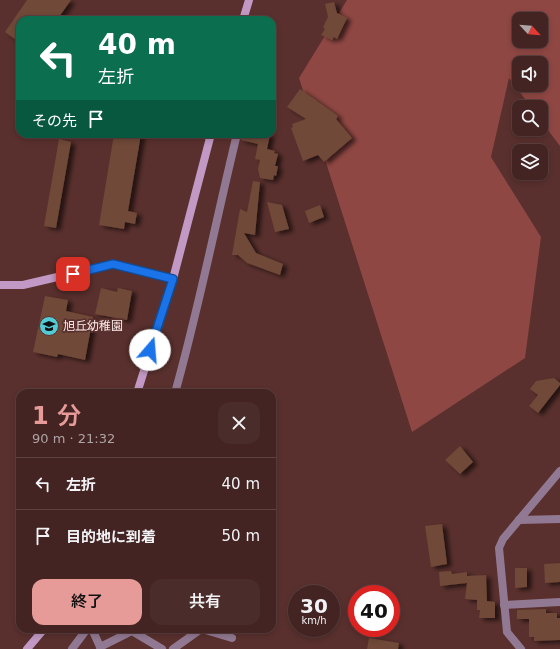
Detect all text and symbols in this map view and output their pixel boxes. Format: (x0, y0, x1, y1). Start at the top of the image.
north arrow (512, 12, 548, 48)
map controls (512, 12, 548, 180)
text: 40 m (98, 28, 176, 61)
icon: left (32, 32, 84, 84)
button: sound (512, 56, 548, 92)
text: 左折 (98, 66, 134, 87)
button: search (512, 100, 548, 136)
icon: arrive (85, 108, 107, 130)
text: その先 (32, 112, 77, 130)
button: layers (512, 144, 548, 180)
pin (56, 257, 90, 291)
icon: arrive (62, 263, 84, 285)
school or university icon: 旭丘幼稚園 (38, 315, 60, 337)
place label: 旭丘幼稚園 (63, 319, 123, 333)
position arrow (129, 329, 171, 371)
text: 1 分 (32, 402, 81, 430)
button: close (218, 402, 260, 444)
text: 90 m · 21:32 (32, 431, 115, 446)
icon: left (32, 473, 54, 495)
text: 40 m (222, 475, 260, 493)
text: 左折 (66, 476, 96, 494)
icon: arrive (32, 525, 54, 547)
text: 50 m (222, 527, 260, 545)
text: 目的地に到着 (66, 528, 156, 546)
button: 終了 (32, 579, 142, 625)
button: 共有 (150, 579, 260, 625)
speed limit sign: 40 (348, 585, 400, 637)
text: 30 (300, 594, 328, 618)
text: km/h (301, 615, 327, 626)

